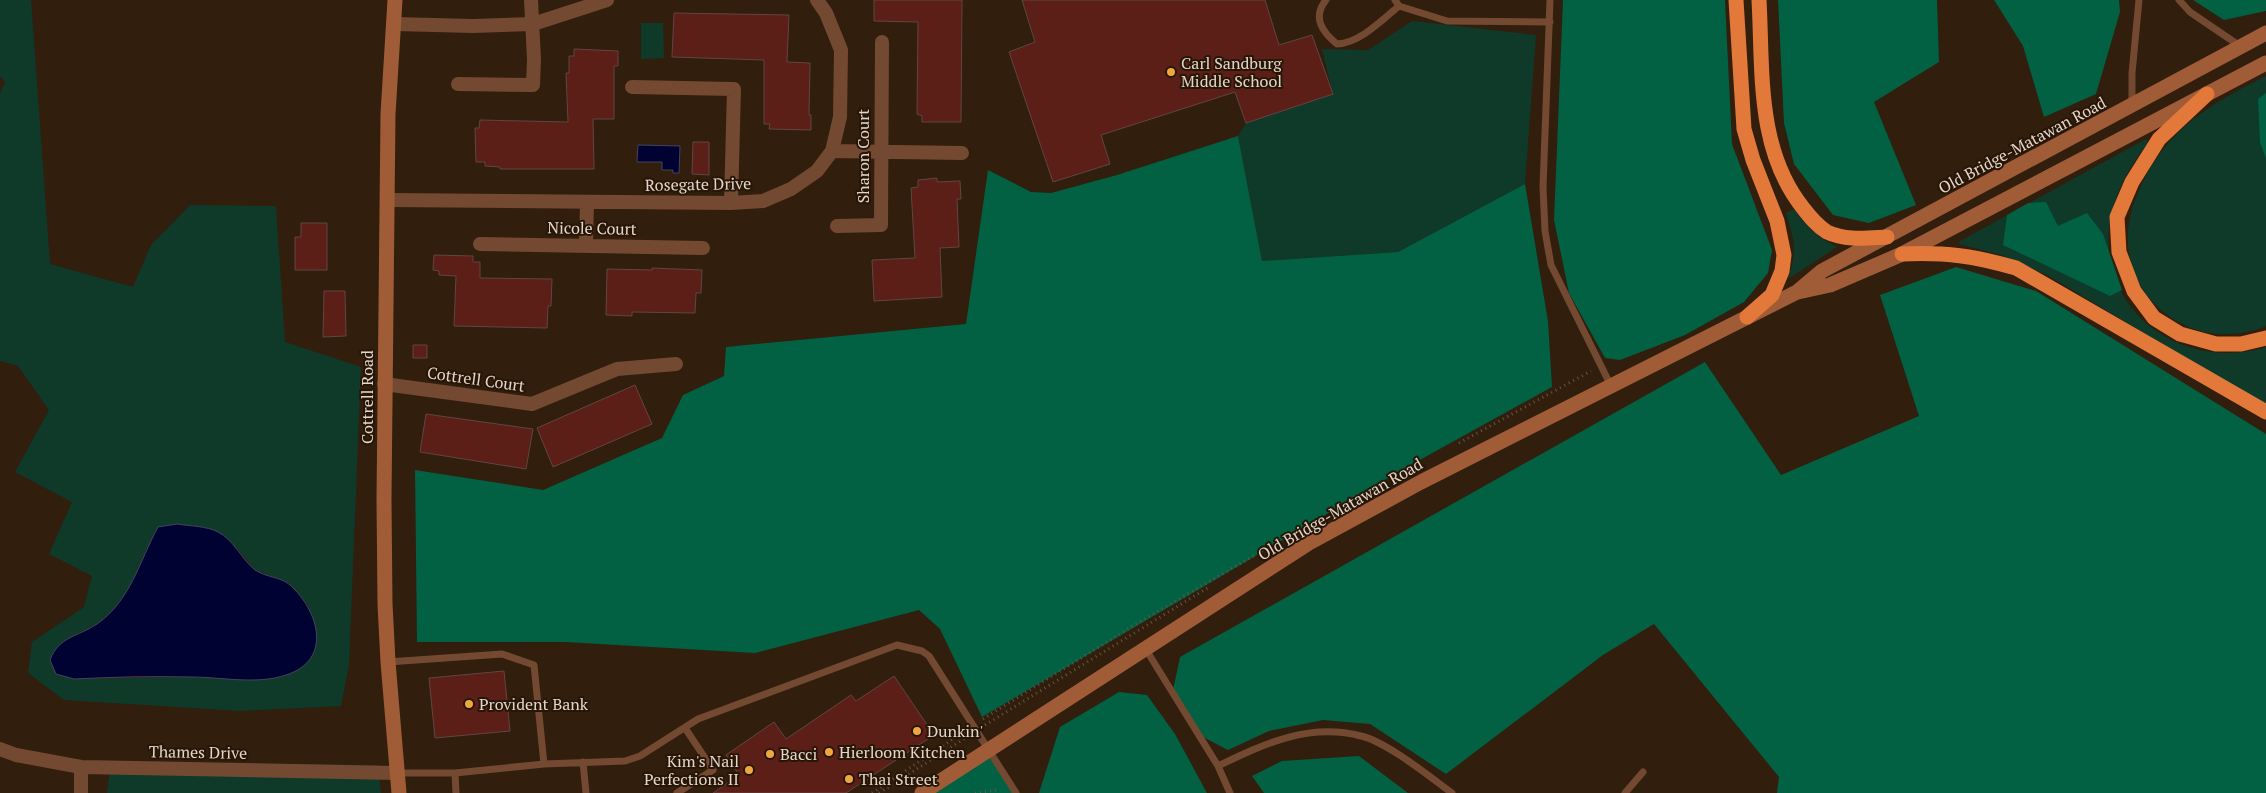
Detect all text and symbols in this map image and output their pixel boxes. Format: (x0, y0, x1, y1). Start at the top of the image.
place label: Carl Sandburg Middle School (1181, 52, 1282, 92)
marker: Carl Sandburg Middle School (1165, 66, 1177, 78)
street label: Old Bridge-Matawan Road (1934, 91, 2110, 199)
street label: Sharon Court (852, 109, 874, 203)
street label: Rosegate Drive (645, 172, 751, 196)
street label: Nicole Court (547, 216, 637, 240)
street label: Cottrell Road (356, 350, 378, 444)
street label: Cottrell Court (426, 361, 526, 397)
street label: Old Bridge-Matawan Road (1253, 453, 1427, 565)
place label: Provident Bank (479, 693, 589, 715)
marker: Provident Bank (463, 698, 475, 710)
place label: Dunkin' (927, 720, 983, 742)
marker: Dunkin' (911, 725, 923, 737)
street label: Thames Drive (149, 740, 247, 764)
place label: Hierloom Kitchen (839, 741, 966, 763)
place label: Bacci (780, 743, 818, 765)
marker: Hierloom Kitchen (823, 746, 835, 758)
marker: Bacci (764, 748, 776, 760)
place label: Kim's Nail Perfections II (644, 750, 739, 790)
marker: Kim's Nail Perfections II (743, 764, 755, 776)
place label: Thai Street (859, 768, 938, 790)
marker: Thai Street (843, 773, 855, 785)

